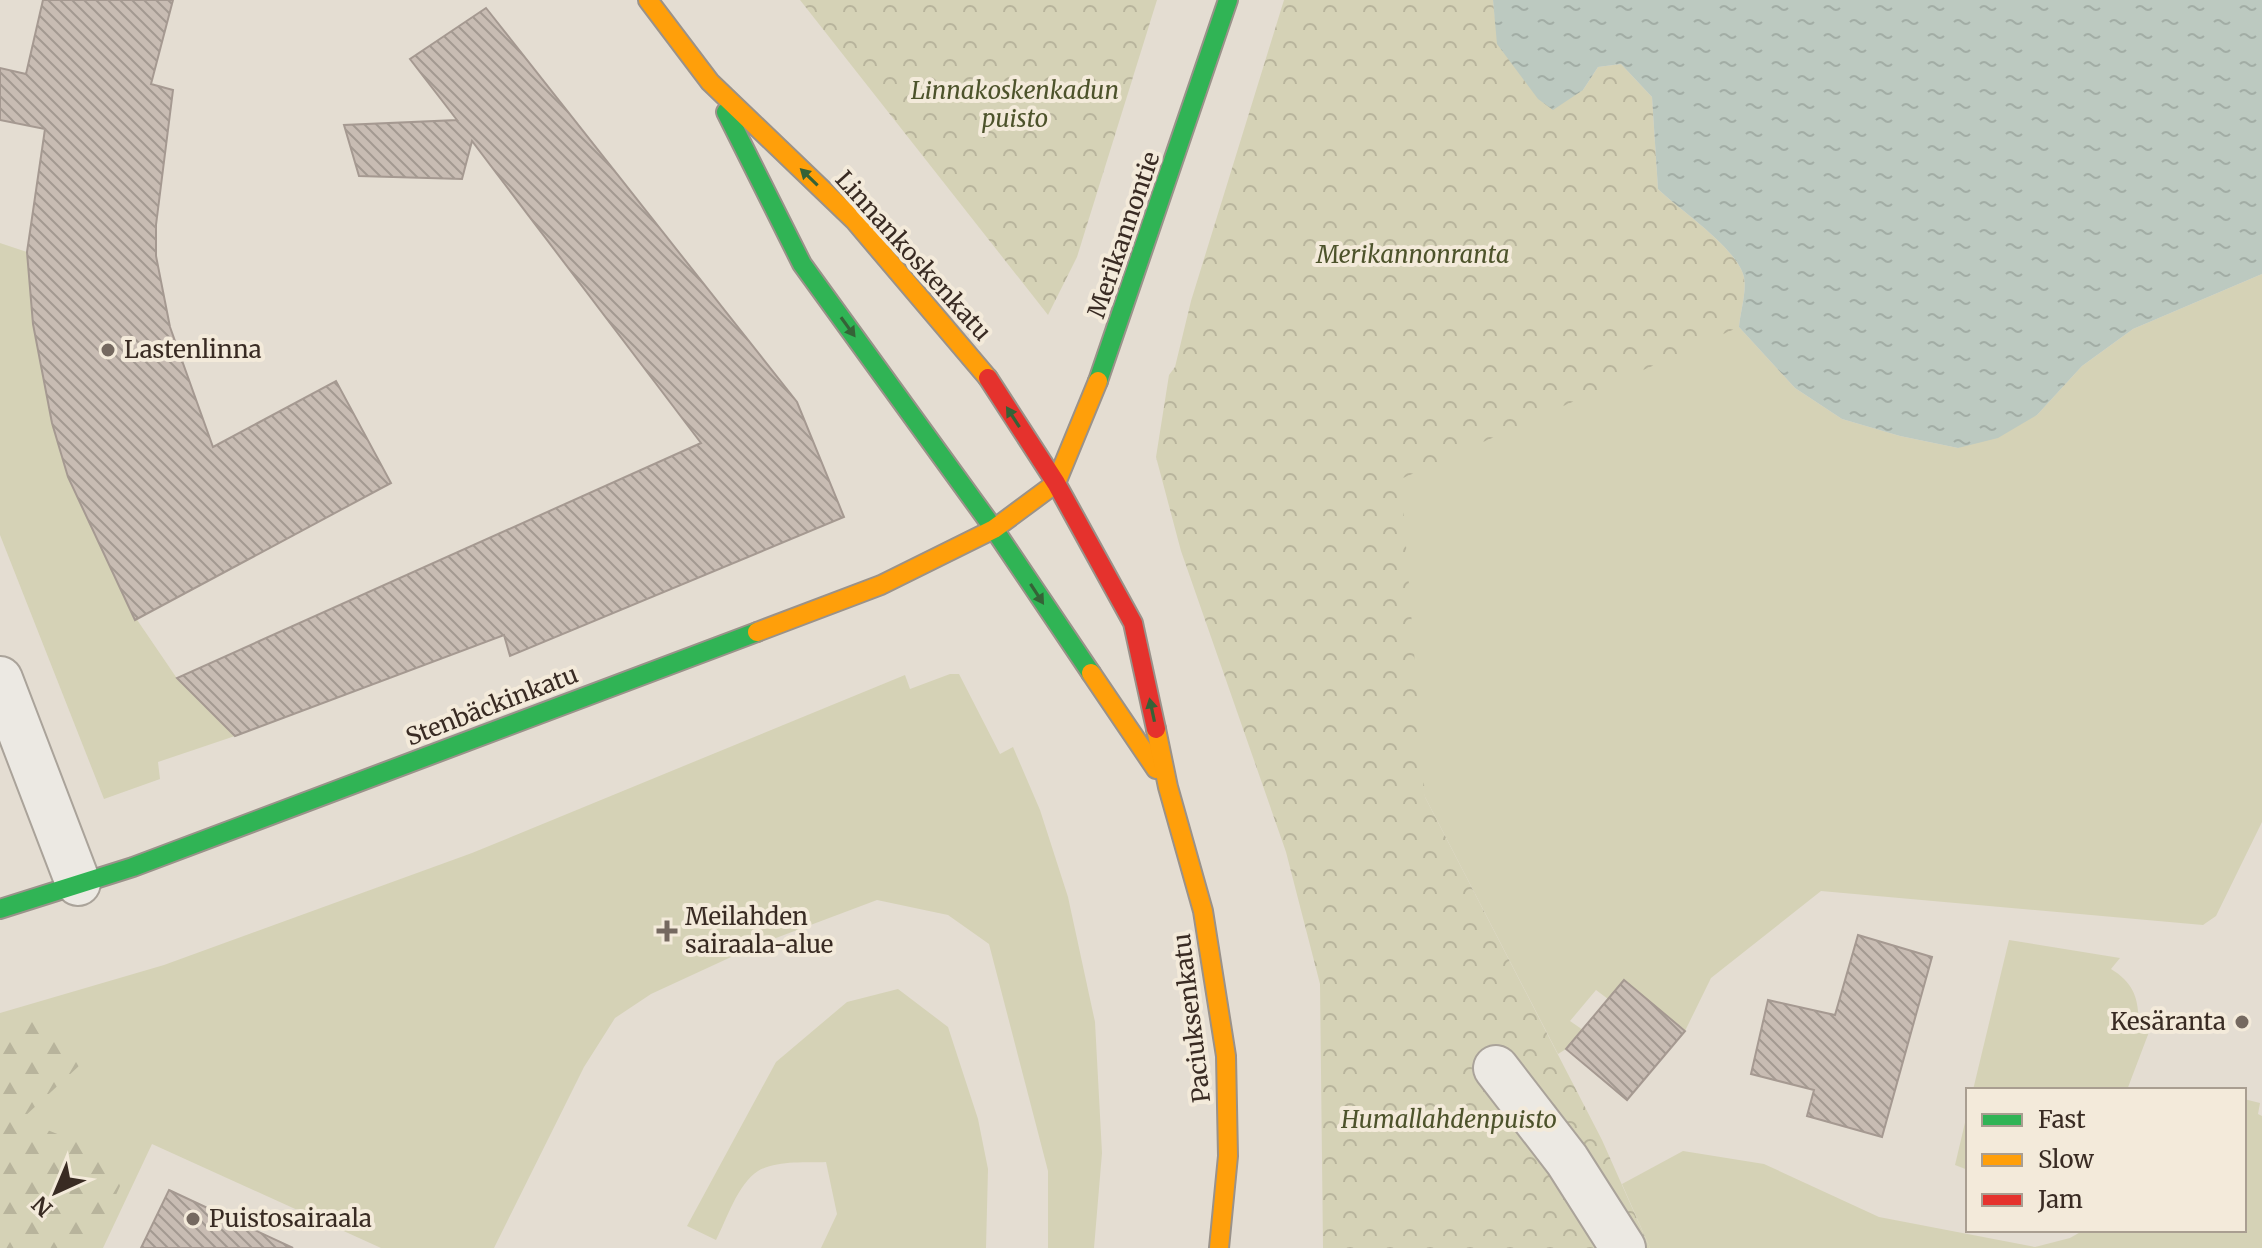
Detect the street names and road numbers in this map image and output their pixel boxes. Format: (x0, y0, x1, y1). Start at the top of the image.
street label: Merikannontie (1081, 148, 1166, 322)
street label: Linnankoskenkatu (829, 164, 998, 347)
street label: Stenbäckinkatu (401, 658, 582, 753)
street label: Paciuksenkatu (1166, 932, 1217, 1104)

